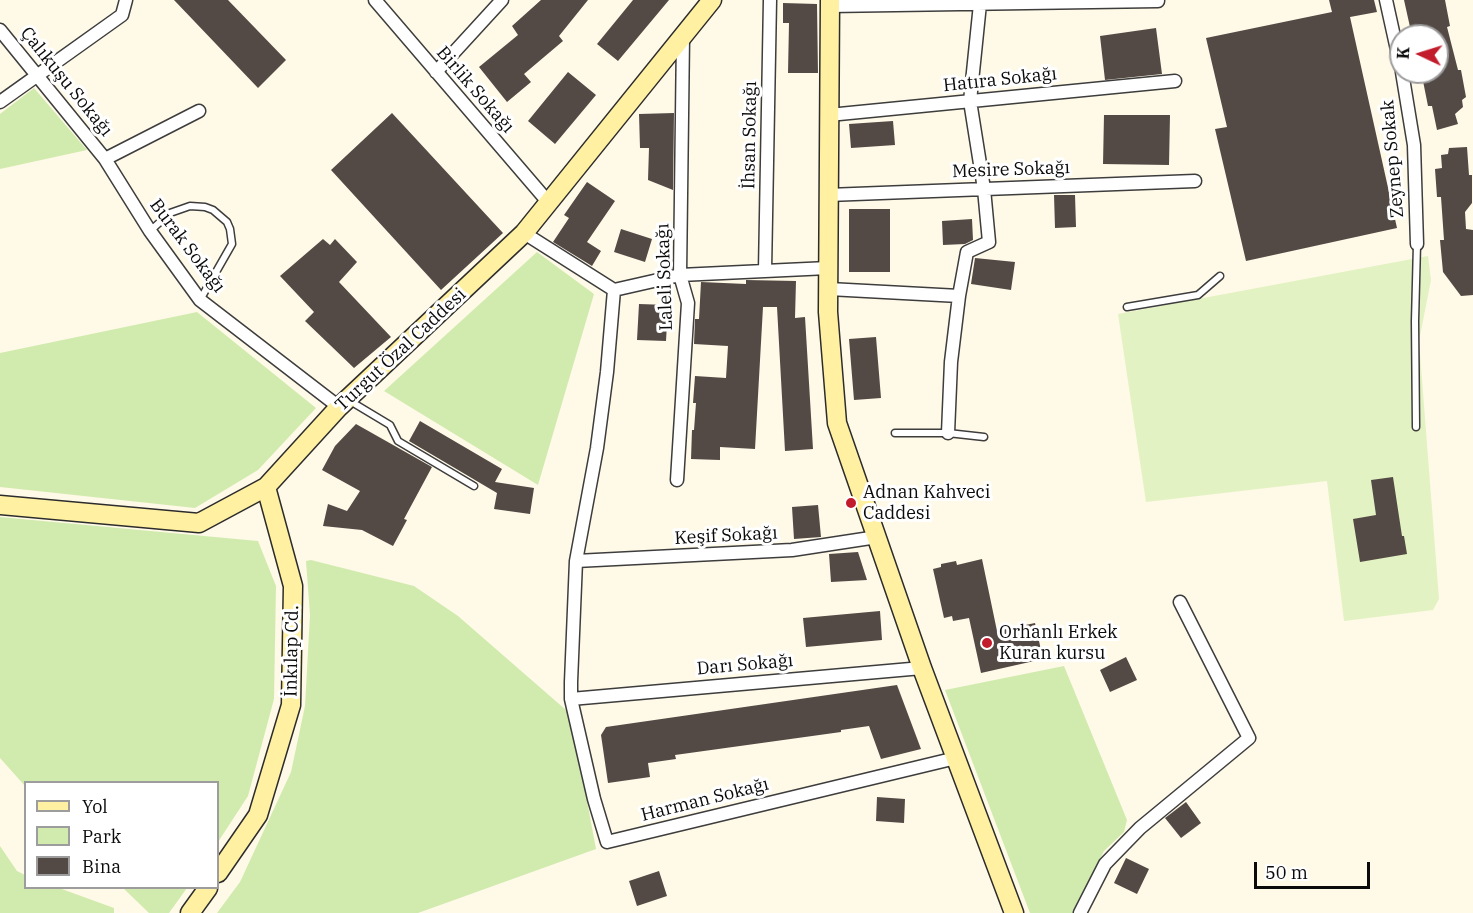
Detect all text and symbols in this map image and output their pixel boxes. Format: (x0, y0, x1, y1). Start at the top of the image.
street label: Çalıkuşu Sokağı (15, 23, 117, 141)
north arrow (1389, 24, 1449, 84)
street label: Birlik Sokağı (431, 42, 519, 138)
text: K (1393, 46, 1413, 60)
street label: Hatıra Sokağı (942, 63, 1058, 97)
street label: İhsan Sokağı (738, 81, 762, 189)
street label: Zeynep Sokak (1377, 99, 1409, 219)
street label: Mesire Sokağı (952, 157, 1070, 183)
street label: Burak Sokağı (145, 195, 229, 297)
street label: Laleli Sokağı (652, 223, 678, 331)
street label: Turgut Özal Caddesi (331, 284, 471, 416)
place label: Adnan Kahveci Caddesi (863, 482, 991, 524)
marker: Adnan Kahveci Caddesi (844, 496, 858, 510)
street label: Keşif Sokağı (674, 523, 778, 549)
street label: İnkılap Cd. (280, 605, 304, 697)
place label: Orhanlı Erkek Kuran kursu (999, 622, 1118, 664)
marker: Orhanlı Erkek Kuran kursu (980, 636, 994, 650)
street label: Darı Sokağı (696, 650, 794, 680)
street label: Harman Sokağı (639, 774, 771, 826)
legend (24, 781, 219, 889)
text: Yol (82, 795, 108, 818)
text: Park (82, 825, 121, 848)
scale bar (1257, 850, 1372, 888)
text: Bina (82, 855, 121, 878)
text: 50 m (1265, 861, 1308, 884)

